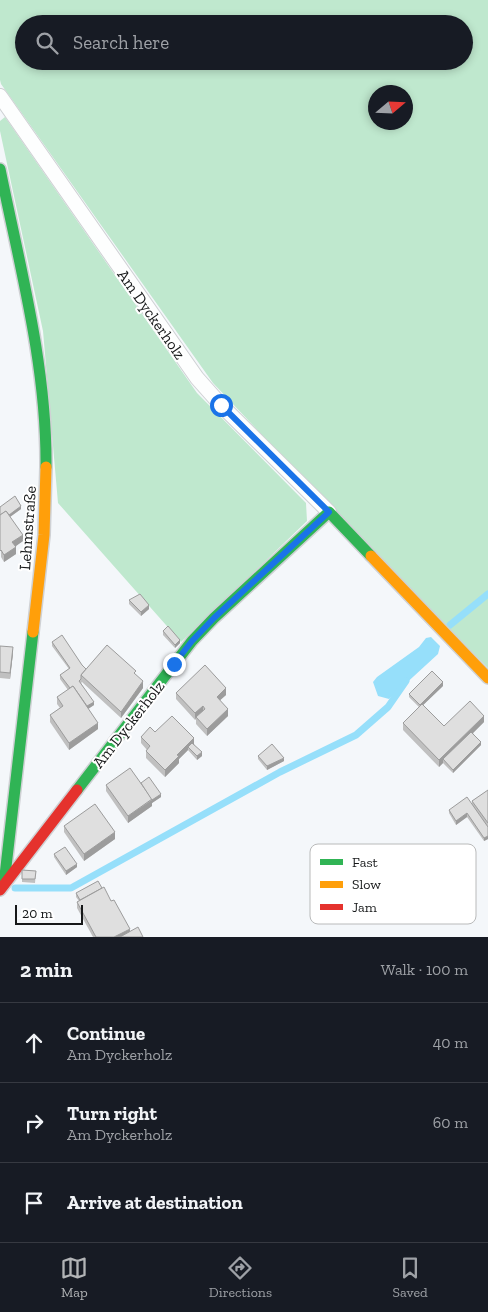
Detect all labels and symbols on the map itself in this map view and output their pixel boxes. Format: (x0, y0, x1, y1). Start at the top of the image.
north arrow (368, 85, 413, 130)
street label: Am Dyckerholz (114, 266, 190, 363)
route start (210, 394, 233, 417)
street label: Lehmstraße (15, 485, 40, 571)
route end (163, 653, 186, 676)
street label: Am Dyckerholz (88, 677, 168, 772)
legend (310, 844, 476, 924)
text: Fast (352, 854, 379, 871)
text: Slow (352, 876, 381, 893)
text: Jam (352, 899, 377, 916)
scale bar (15, 902, 82, 925)

